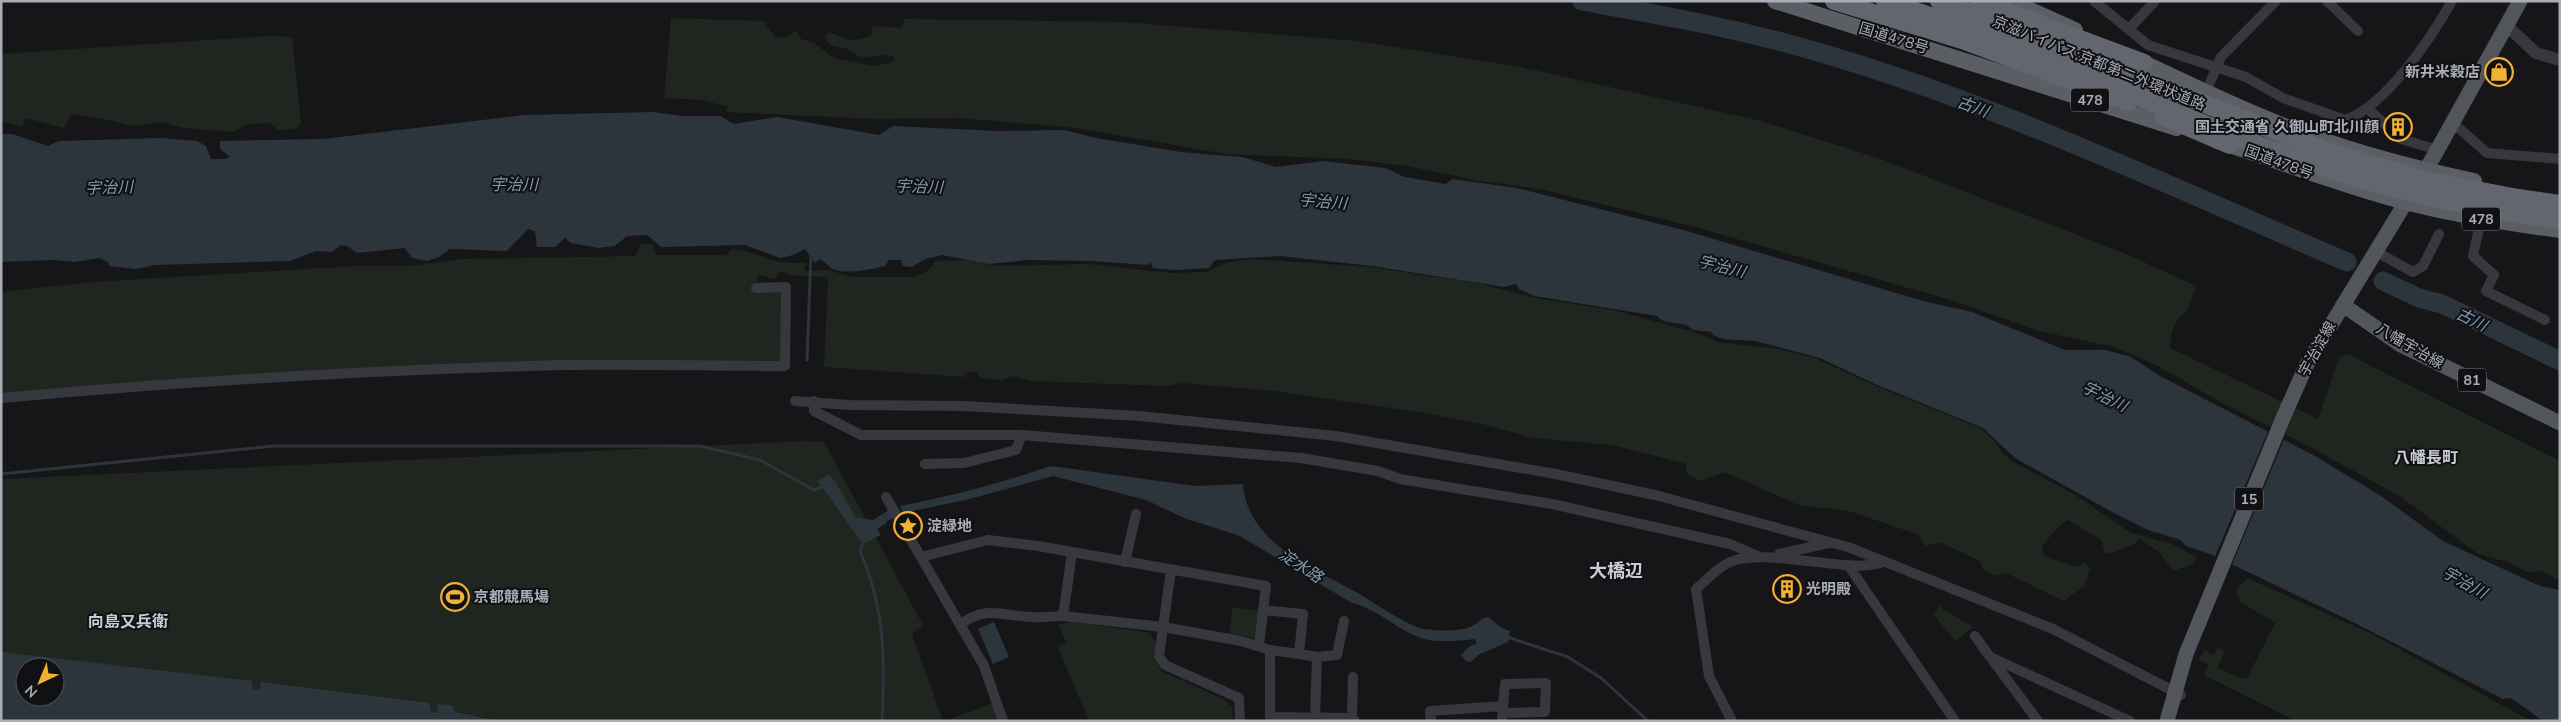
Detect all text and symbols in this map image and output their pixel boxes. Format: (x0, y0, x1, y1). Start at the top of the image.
street label: 京滋バイパス;京都第二外環状道路 (1989, 11, 2209, 115)
street label: 国道478号 (1857, 18, 1931, 58)
shop icon: 新井米穀店 (2484, 57, 2514, 87)
place label: 新井米穀店 (2405, 62, 2480, 82)
road number: 478 (2071, 88, 2109, 112)
water label: 古川 (1954, 91, 1993, 123)
building icon: 国土交通省 久御山町北川顔 (2383, 112, 2413, 142)
place label: 国土交通省 久御山町北川顔 (2195, 117, 2379, 137)
street label: 国道478号 (2242, 140, 2316, 184)
water label: 宇治川 (490, 174, 540, 196)
water label: 宇治川 (895, 175, 945, 199)
water label: 宇治川 (85, 176, 135, 200)
water label: 宇治川 (1298, 189, 1350, 215)
road number: 478 (2462, 208, 2500, 230)
water label: 宇治川 (1696, 250, 1750, 284)
water label: 古川 (2452, 303, 2493, 338)
street label: 宇治淀線 (2294, 318, 2340, 380)
street label: 八幡宇治線 (2373, 319, 2447, 373)
road number: 81 (2458, 368, 2486, 392)
water label: 宇治川 (2078, 376, 2133, 418)
district label: 八幡長町 (2394, 447, 2458, 469)
road number: 15 (2235, 488, 2263, 510)
place icon: 淀緑地 (893, 511, 923, 541)
place label: 淀緑地 (927, 516, 972, 536)
water label: 淀水路 (1274, 544, 1328, 589)
district label: 大橋辺 (1589, 559, 1643, 583)
water label: 宇治川 (2438, 562, 2493, 605)
building icon: 光明殿 (1772, 574, 1802, 604)
place label: 光明殿 (1806, 579, 1851, 599)
sports icon: 京都競馬場 (440, 582, 470, 612)
place label: 京都競馬場 (474, 587, 549, 607)
district label: 向島又兵衛 (88, 611, 168, 633)
north arrow (15, 657, 65, 707)
text: N (21, 681, 42, 701)

